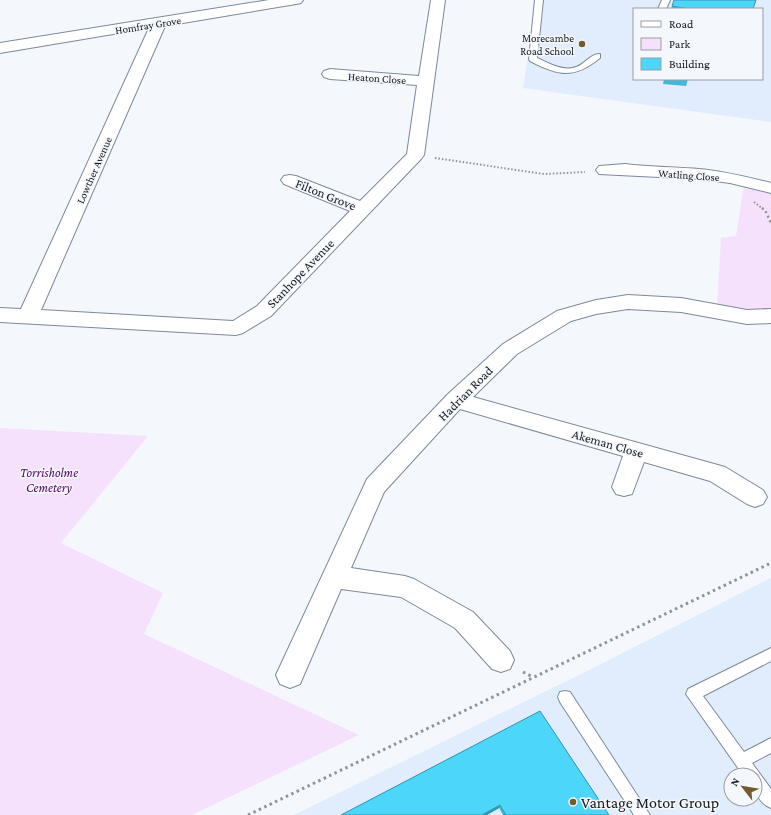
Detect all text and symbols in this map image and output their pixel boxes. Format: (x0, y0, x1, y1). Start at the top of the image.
legend (633, 8, 763, 80)
street label: Homfray Grove (114, 14, 182, 37)
text: Road (669, 17, 694, 31)
place label: Morecambe Road School (520, 32, 574, 57)
text: Park (669, 37, 691, 51)
marker: Morecambe Road School (577, 39, 587, 49)
text: Building (669, 57, 710, 71)
street label: Heaton Close (348, 70, 407, 86)
street label: Lowther Avenue (74, 135, 114, 205)
street label: Watling Close (658, 167, 720, 184)
street label: Filton Grove (293, 176, 358, 213)
street label: Stanhope Avenue (264, 236, 337, 311)
street label: Hadrian Road (435, 363, 496, 424)
street label: Akeman Close (570, 426, 646, 461)
park label: Torrisholme Cemetery (20, 465, 78, 495)
north arrow (723, 767, 763, 807)
text: N (727, 775, 742, 788)
place label: Vantage Motor Group (581, 794, 719, 812)
marker: Vantage Motor Group (568, 797, 578, 807)

